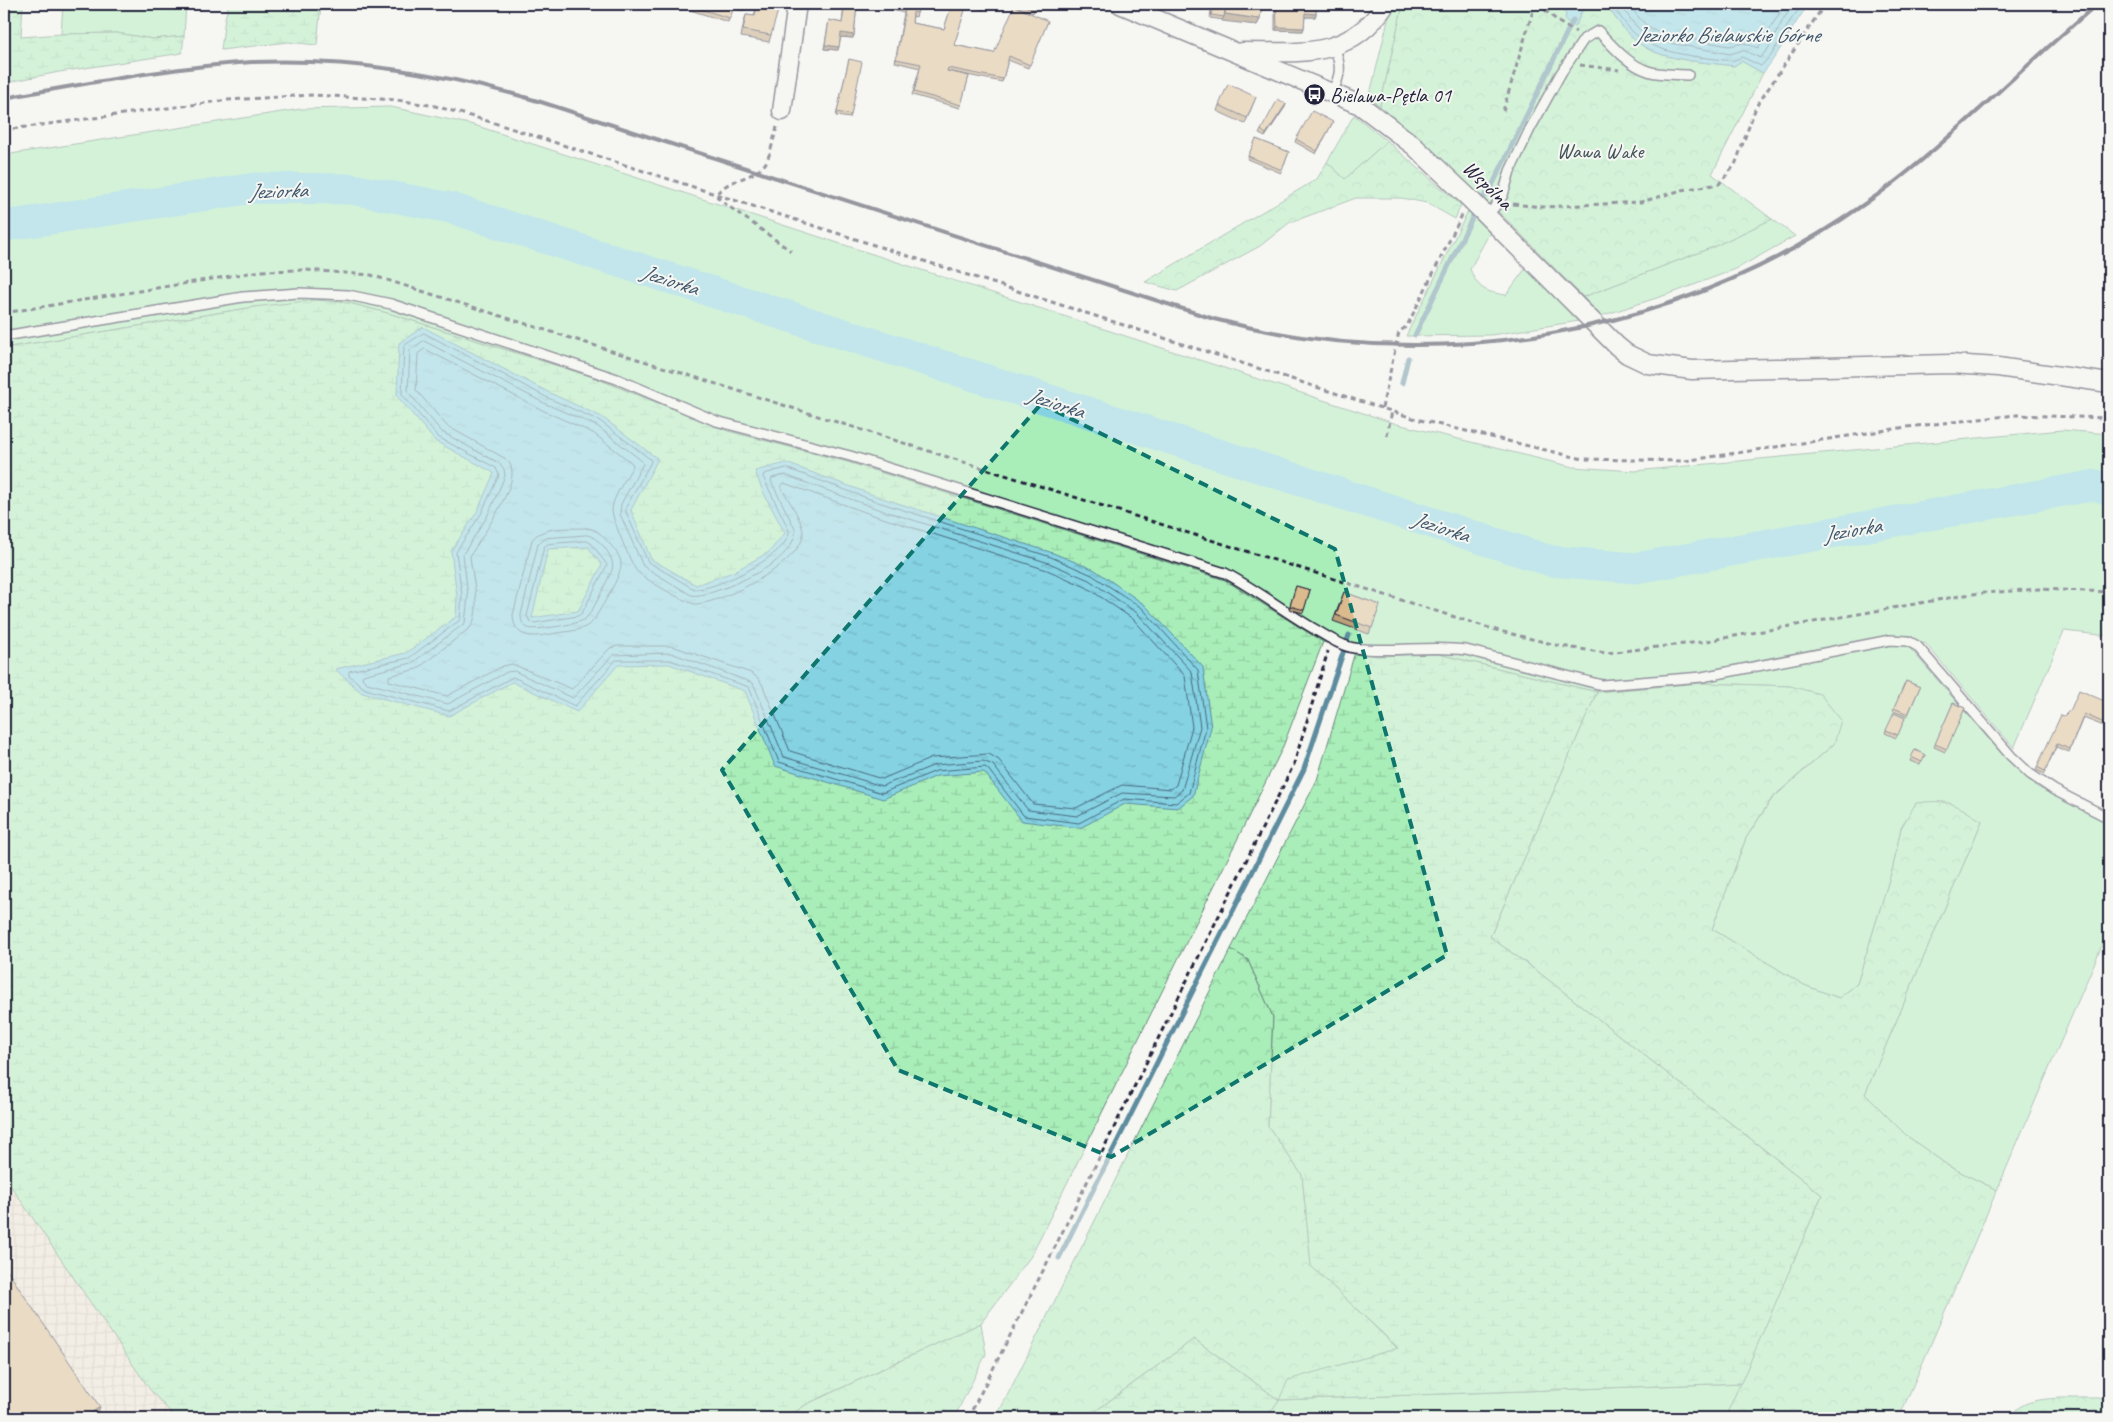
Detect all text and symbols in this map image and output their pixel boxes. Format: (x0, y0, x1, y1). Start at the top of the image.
water label: Jeziorko Bielawskie Górne (1633, 21, 1823, 49)
place label: Bielawa-Pętla 01 (1330, 82, 1453, 108)
bus stop icon: Bielawa-Pętla 01 (1302, 83, 1326, 107)
park label: Wawa Wake (1557, 138, 1646, 164)
street label: Wspólna (1457, 155, 1520, 216)
water label: Jeziorka (247, 176, 310, 206)
water label: Jeziorka (636, 257, 704, 303)
water label: Jeziorka (1022, 380, 1090, 426)
water label: Jeziorka (1407, 504, 1475, 550)
water label: Jeziorka (1819, 511, 1886, 549)

